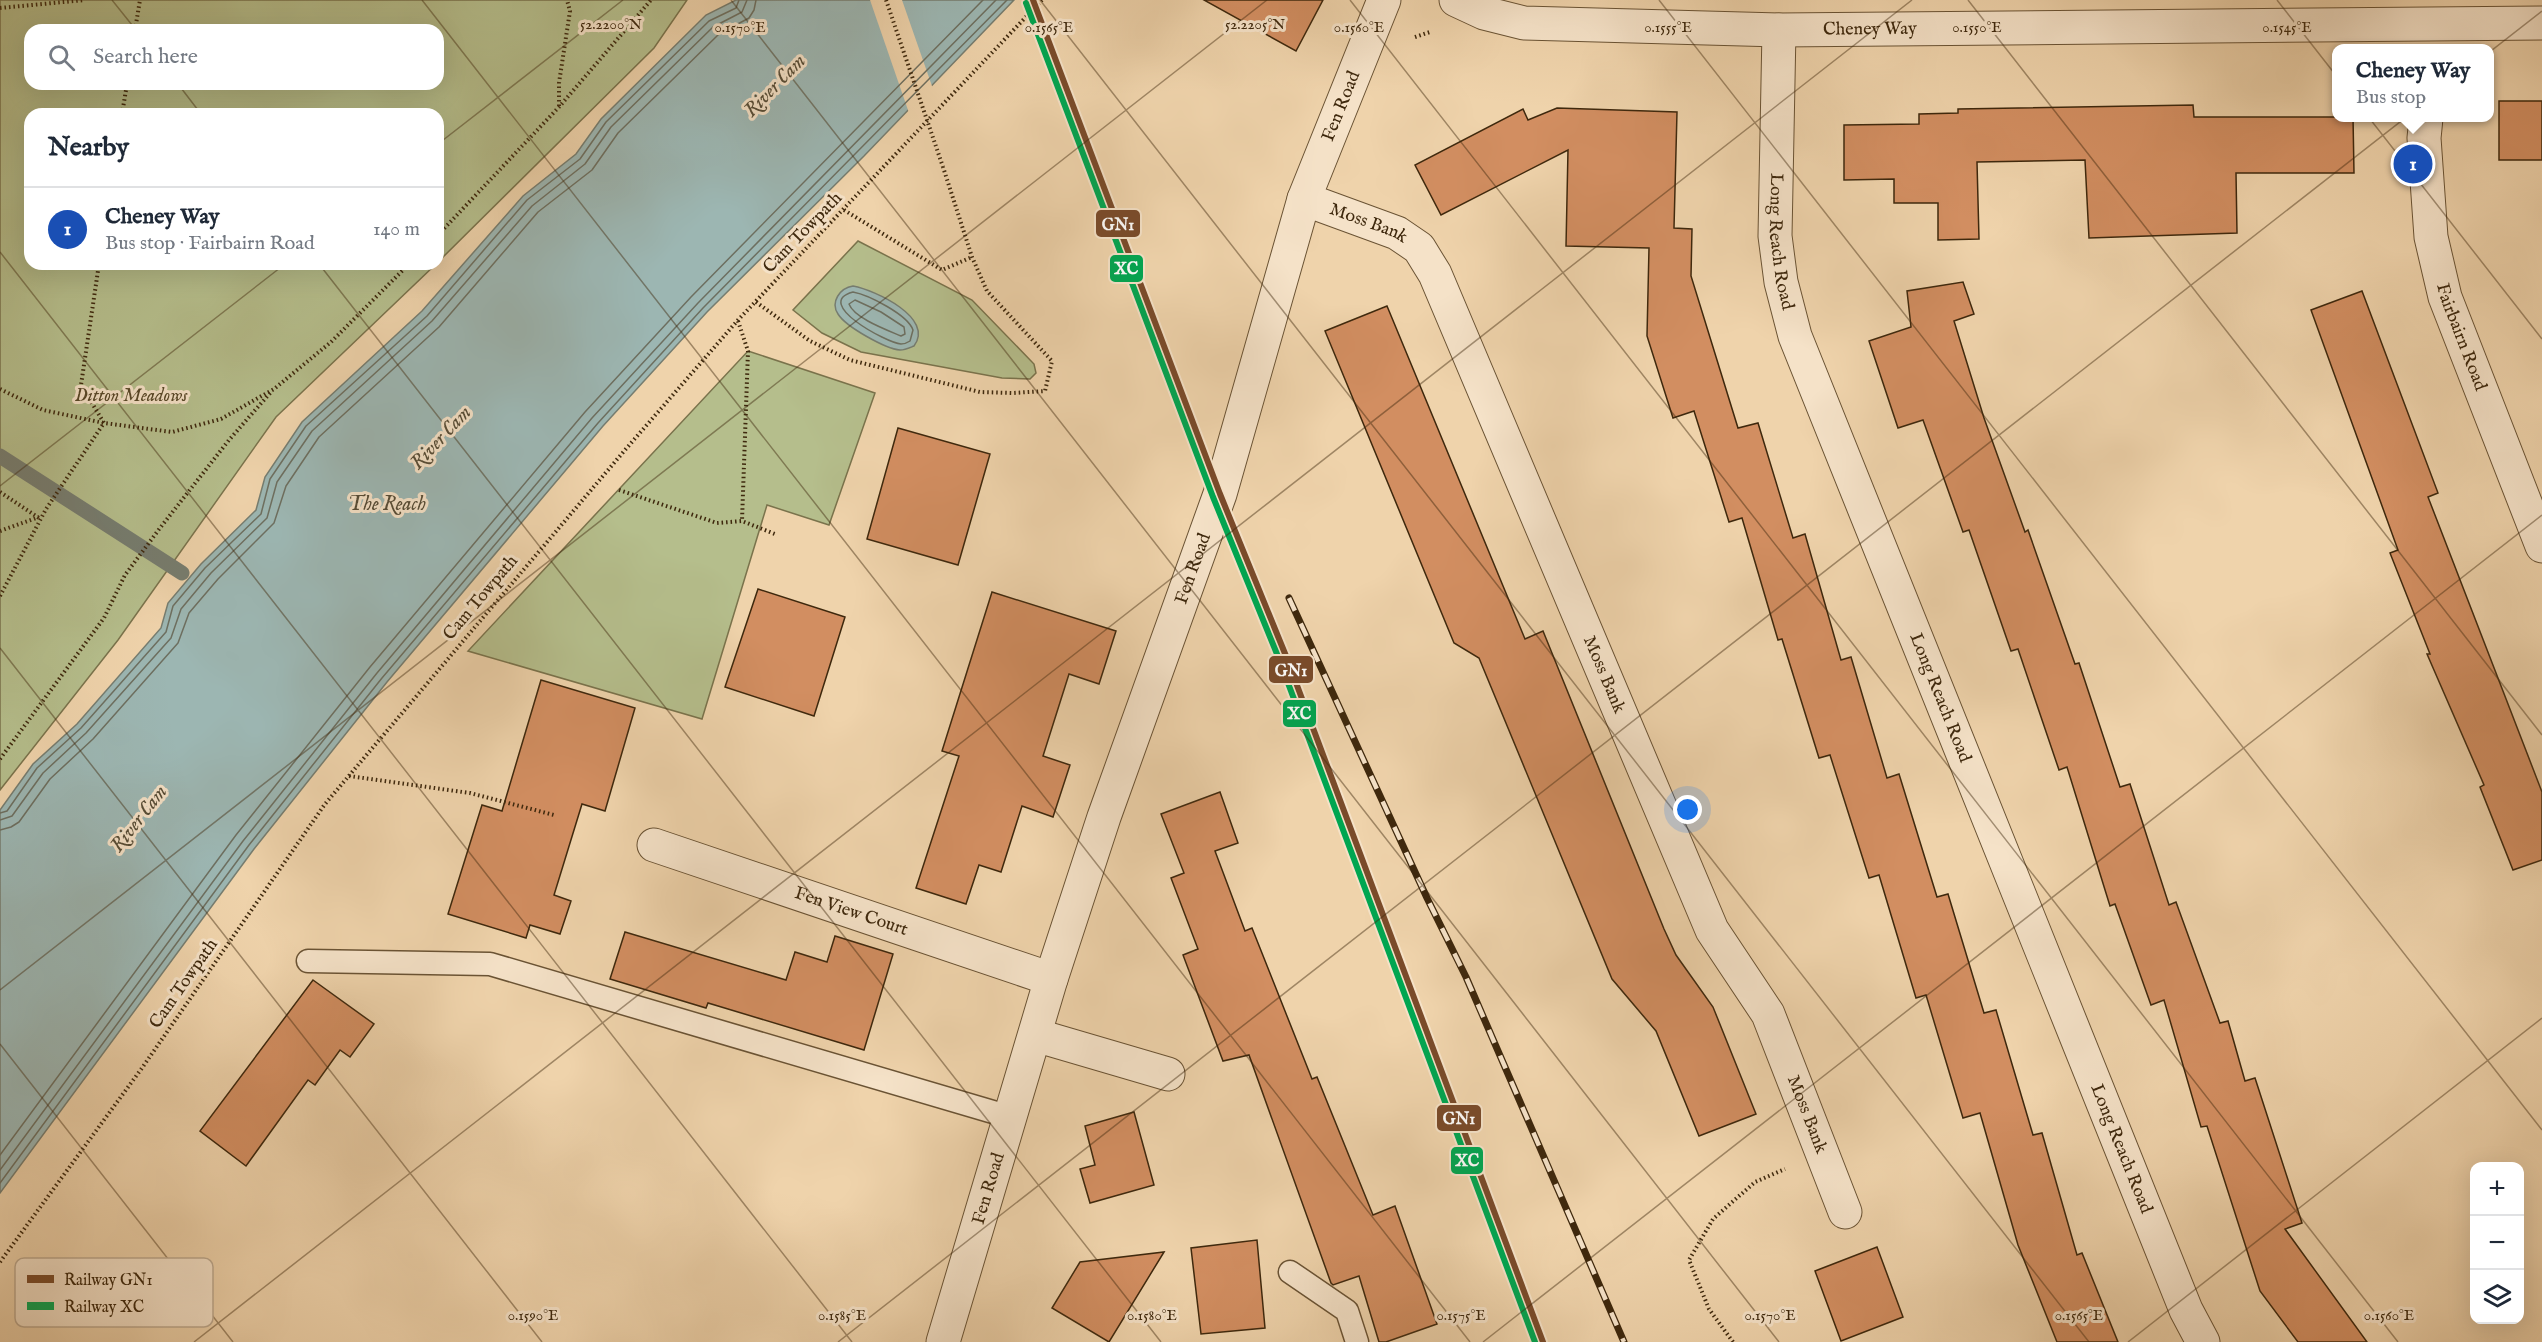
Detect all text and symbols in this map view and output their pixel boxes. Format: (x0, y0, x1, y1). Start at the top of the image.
text: 52.2200°N (580, 15, 642, 34)
text: 52.2205°N (1225, 15, 1285, 34)
street label: Cheney Way (1823, 17, 1917, 41)
text: 0.1570°E (714, 18, 766, 37)
text: 0.1565°E (1025, 18, 1073, 37)
text: 0.1560°E (1334, 18, 1384, 37)
text: 0.1555°E (1644, 18, 1692, 37)
text: 0.1550°E (1952, 18, 2002, 37)
text: 0.1545°E (2262, 18, 2312, 37)
search box (24, 24, 444, 90)
icon: search (45, 41, 78, 74)
text: Search here (93, 43, 198, 71)
popup (2332, 44, 2494, 122)
water label: River Cam (739, 49, 811, 123)
text: Cheney Way (2356, 57, 2470, 85)
street label: Fen Road (1317, 67, 1366, 145)
text: Bus stop (2356, 85, 2426, 110)
text: Nearby (48, 131, 129, 164)
pin: 1 (2394, 142, 2432, 186)
street label: Long Reach Road (1763, 173, 1799, 313)
street label: Cam Towpath (758, 187, 848, 279)
street label: Moss Bank (1326, 198, 1413, 249)
text: Cheney Way (105, 203, 220, 231)
line badge: GN1 (1095, 209, 1141, 238)
text: GN1 (1102, 216, 1134, 236)
text: 1 (64, 217, 71, 242)
text: 140 m (373, 217, 420, 242)
text: Bus stop · Fairbairn Road (105, 231, 315, 256)
line badge: XC (1109, 254, 1144, 283)
text: XC (1113, 260, 1139, 280)
street label: Fairbairn Road (2431, 281, 2492, 395)
park label: Ditton Meadows (75, 385, 188, 408)
water label: River Cam (405, 401, 477, 475)
water label: The Reach (348, 492, 426, 517)
street label: Fen Road (1170, 530, 1217, 607)
street label: Cam Towpath (439, 550, 524, 645)
street label: Long Reach Road (1904, 630, 1977, 766)
street label: Moss Bank (1578, 632, 1631, 717)
line badge: GN1 (1268, 655, 1314, 684)
text: GN1 (1275, 662, 1307, 682)
line badge: XC (1282, 699, 1317, 728)
text: XC (1286, 705, 1312, 725)
water label: River Cam (105, 780, 173, 858)
your location (1673, 795, 1702, 824)
street label: Fen View Court (791, 882, 911, 941)
street label: Cam Towpath (145, 934, 224, 1033)
street label: Moss Bank (1781, 1072, 1833, 1157)
street label: Long Reach Road (2085, 1081, 2158, 1217)
line badge: GN1 (1436, 1104, 1482, 1132)
text: GN1 (1443, 1110, 1475, 1130)
line badge: XC (1450, 1146, 1484, 1175)
street label: Fen Road (967, 1150, 1010, 1227)
text: XC (1454, 1152, 1480, 1172)
map controls (2470, 1162, 2524, 1324)
button: + (2470, 1162, 2524, 1216)
button: − (2470, 1216, 2524, 1270)
legend (15, 1258, 213, 1327)
button: layers (2470, 1270, 2524, 1324)
text: Railway GN1 (64, 1271, 152, 1291)
text: Railway XC (64, 1298, 144, 1318)
text: 0.1590°E (508, 1306, 558, 1325)
text: 0.1585°E (818, 1306, 866, 1325)
text: 0.1580°E (1127, 1306, 1177, 1325)
text: 0.1575°E (1436, 1306, 1486, 1325)
text: 0.1570°E (1744, 1306, 1796, 1325)
text: 0.1565°E (2055, 1306, 2103, 1325)
text: 0.1560°E (2364, 1306, 2414, 1325)

